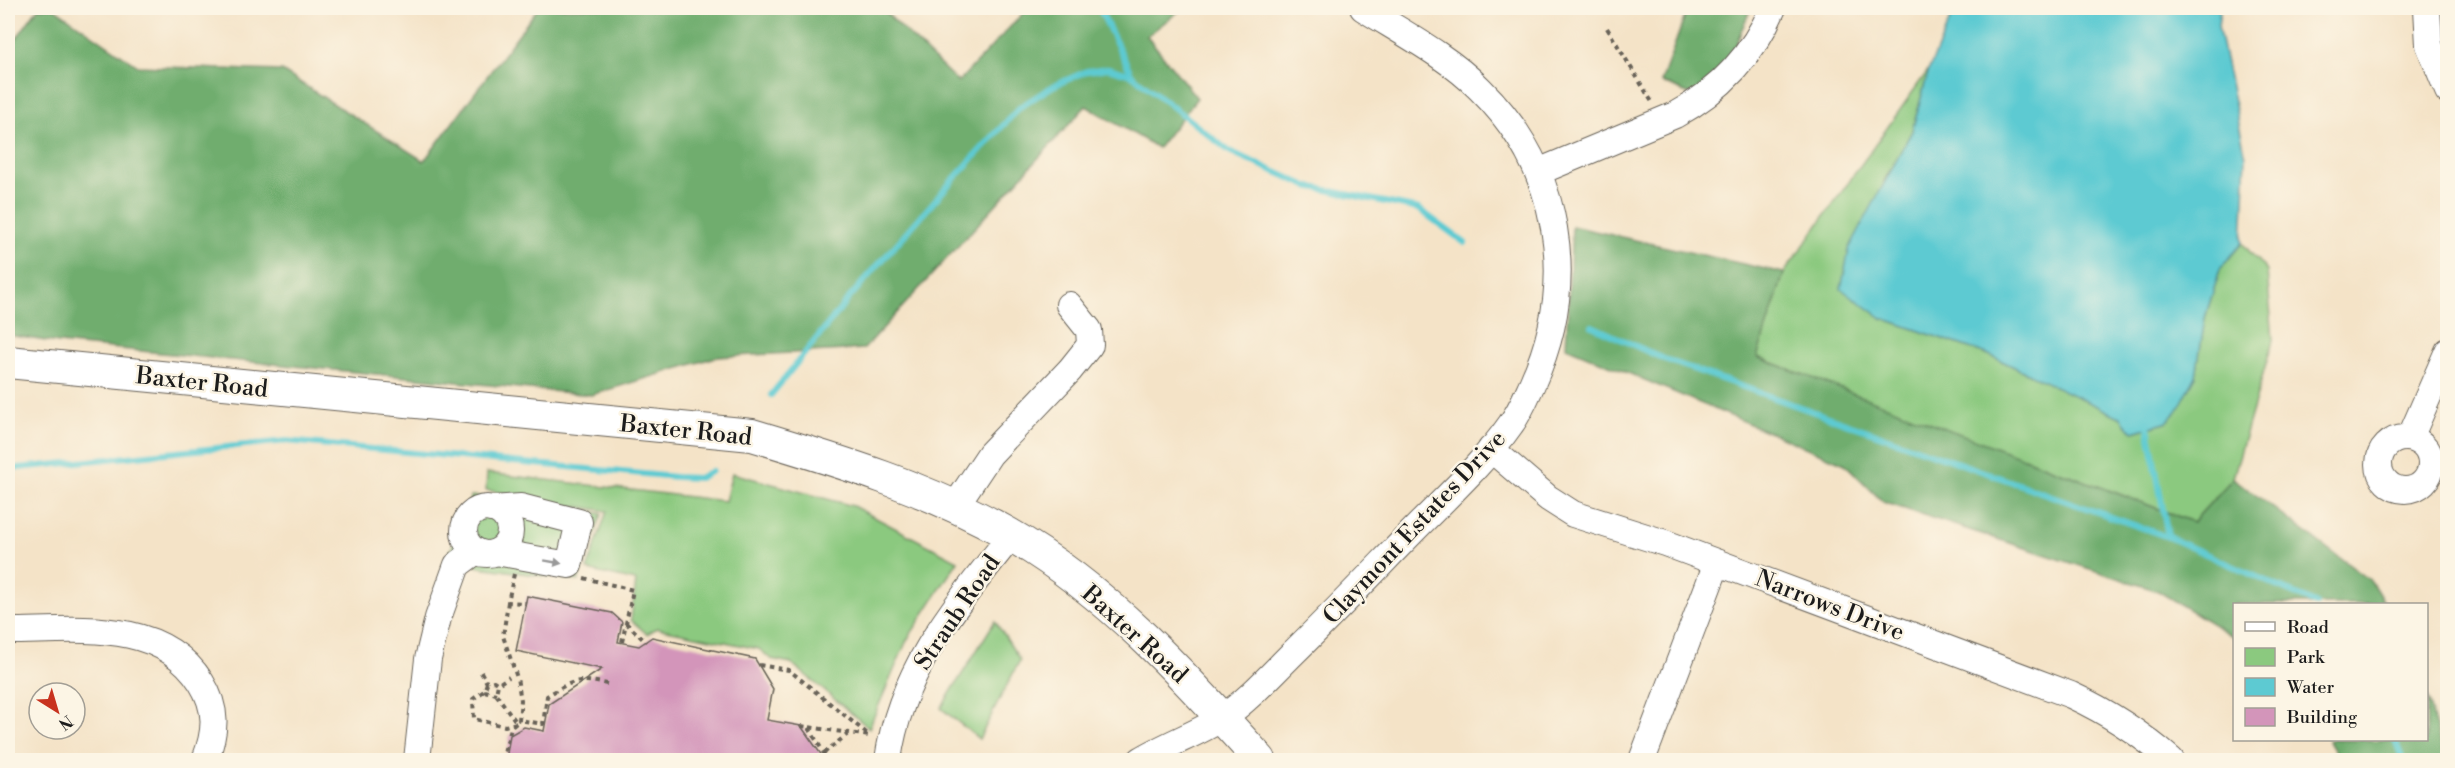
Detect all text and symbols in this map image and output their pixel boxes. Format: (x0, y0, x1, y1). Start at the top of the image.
street label: Baxter Road (133, 361, 270, 405)
street label: Baxter Road (617, 409, 754, 453)
street label: Claymont Estates Drive (1317, 424, 1513, 631)
street label: Straub Road (908, 549, 1008, 676)
one-way arrow (544, 558, 563, 567)
street label: Narrows Drive (1751, 564, 1908, 648)
street label: Baxter Road (1074, 579, 1194, 690)
legend (2233, 603, 2428, 741)
text: Road (2287, 616, 2330, 639)
text: Park (2287, 646, 2326, 669)
text: Water (2286, 676, 2335, 699)
north arrow (27, 681, 87, 741)
text: Building (2286, 706, 2358, 729)
text: N (54, 710, 76, 734)

